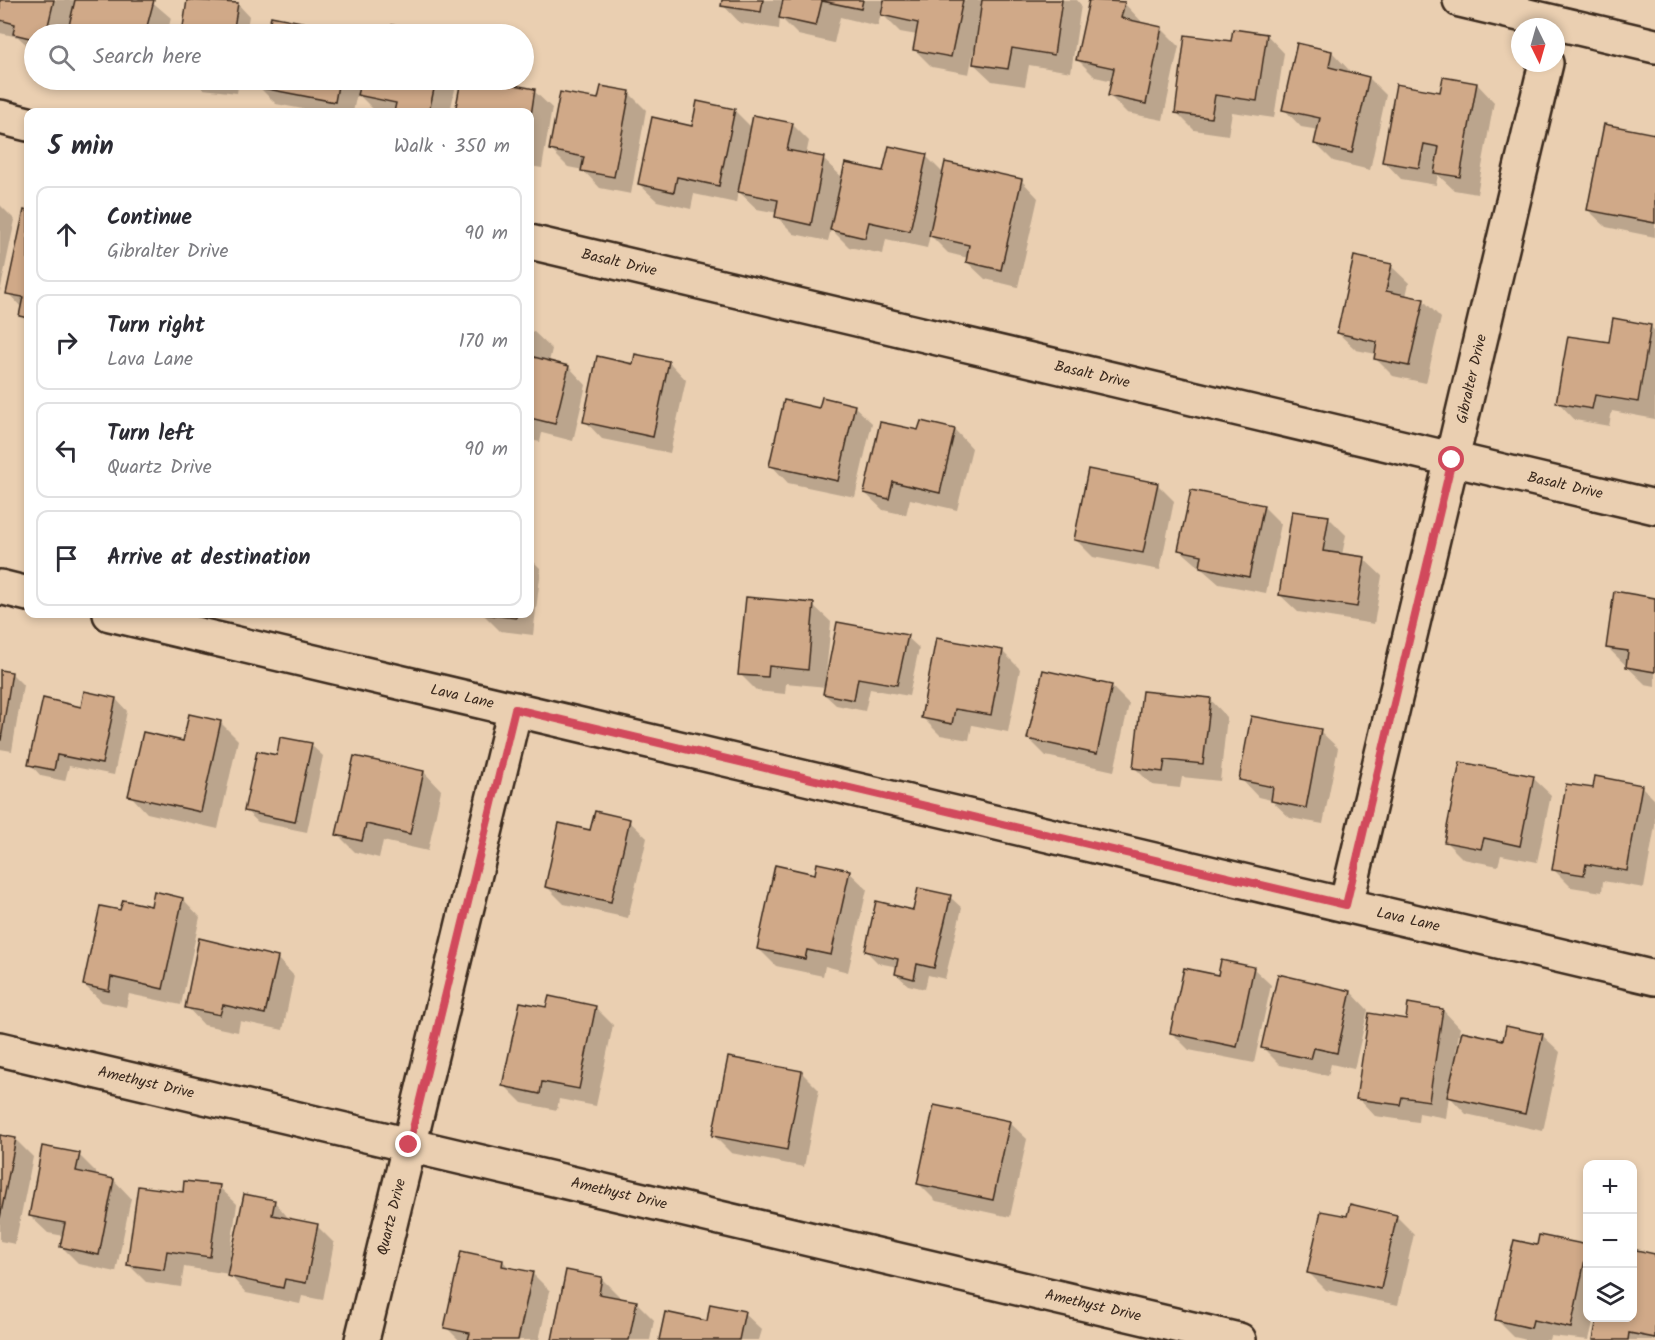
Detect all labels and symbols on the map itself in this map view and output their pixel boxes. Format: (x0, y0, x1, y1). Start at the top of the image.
north arrow (1511, 18, 1565, 72)
street label: Basalt Drive (579, 243, 659, 283)
street label: Gibralter Drive (1450, 332, 1494, 426)
street label: Basalt Drive (1052, 355, 1132, 395)
route start (1438, 446, 1464, 472)
street label: Basalt Drive (1525, 466, 1605, 506)
street label: Lava Lane (428, 678, 496, 716)
street label: Lava Lane (1374, 901, 1442, 939)
street label: Amethyst Drive (95, 1060, 197, 1106)
route end (395, 1131, 421, 1157)
street label: Amethyst Drive (568, 1171, 670, 1217)
street label: Quartz Drive (371, 1176, 413, 1258)
street label: Amethyst Drive (1042, 1283, 1144, 1329)

